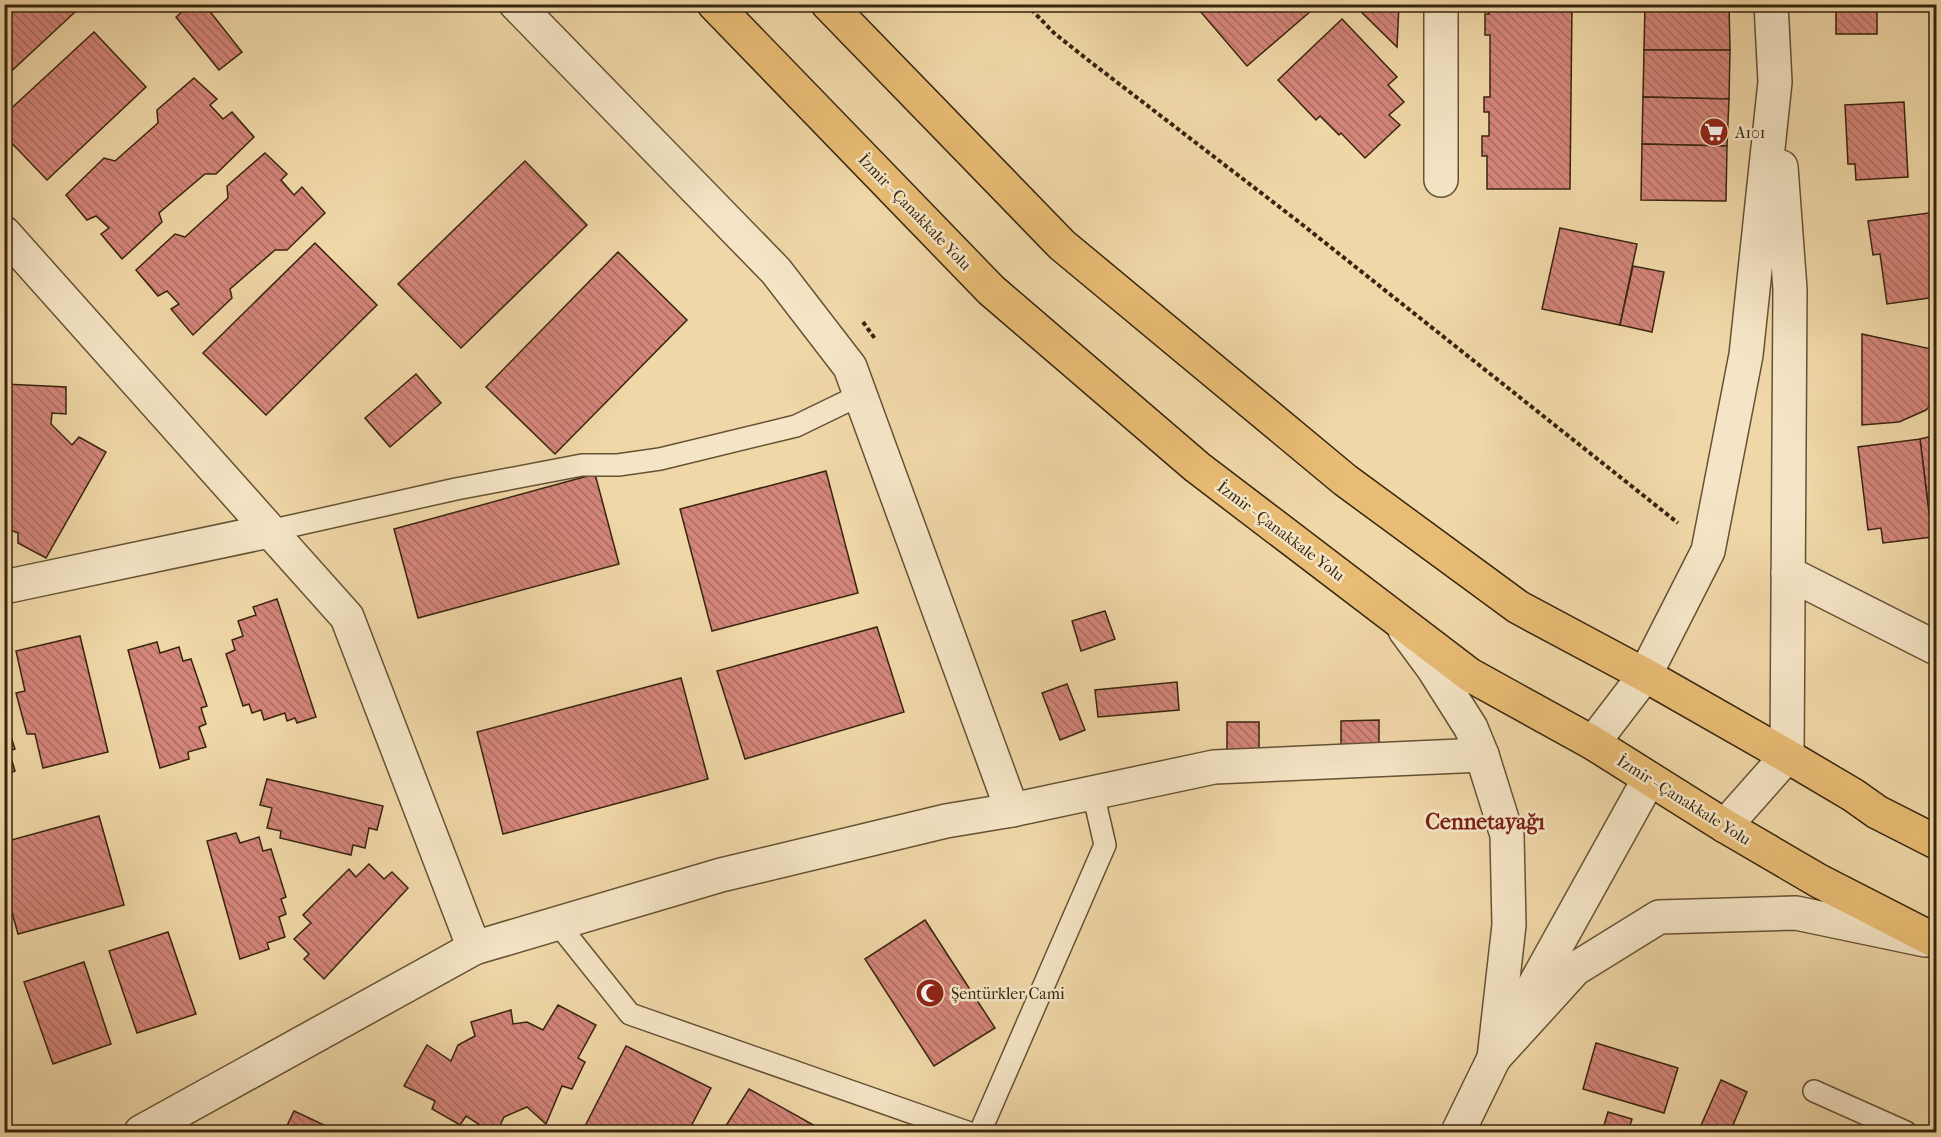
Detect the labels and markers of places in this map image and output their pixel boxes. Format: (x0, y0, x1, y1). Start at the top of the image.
supermarket icon: A101 (1698, 116, 1730, 148)
place label: A101 (1734, 123, 1765, 142)
mosque icon: Şentürkler Cami (914, 977, 946, 1009)
place label: Şentürkler Cami (951, 984, 1065, 1003)

